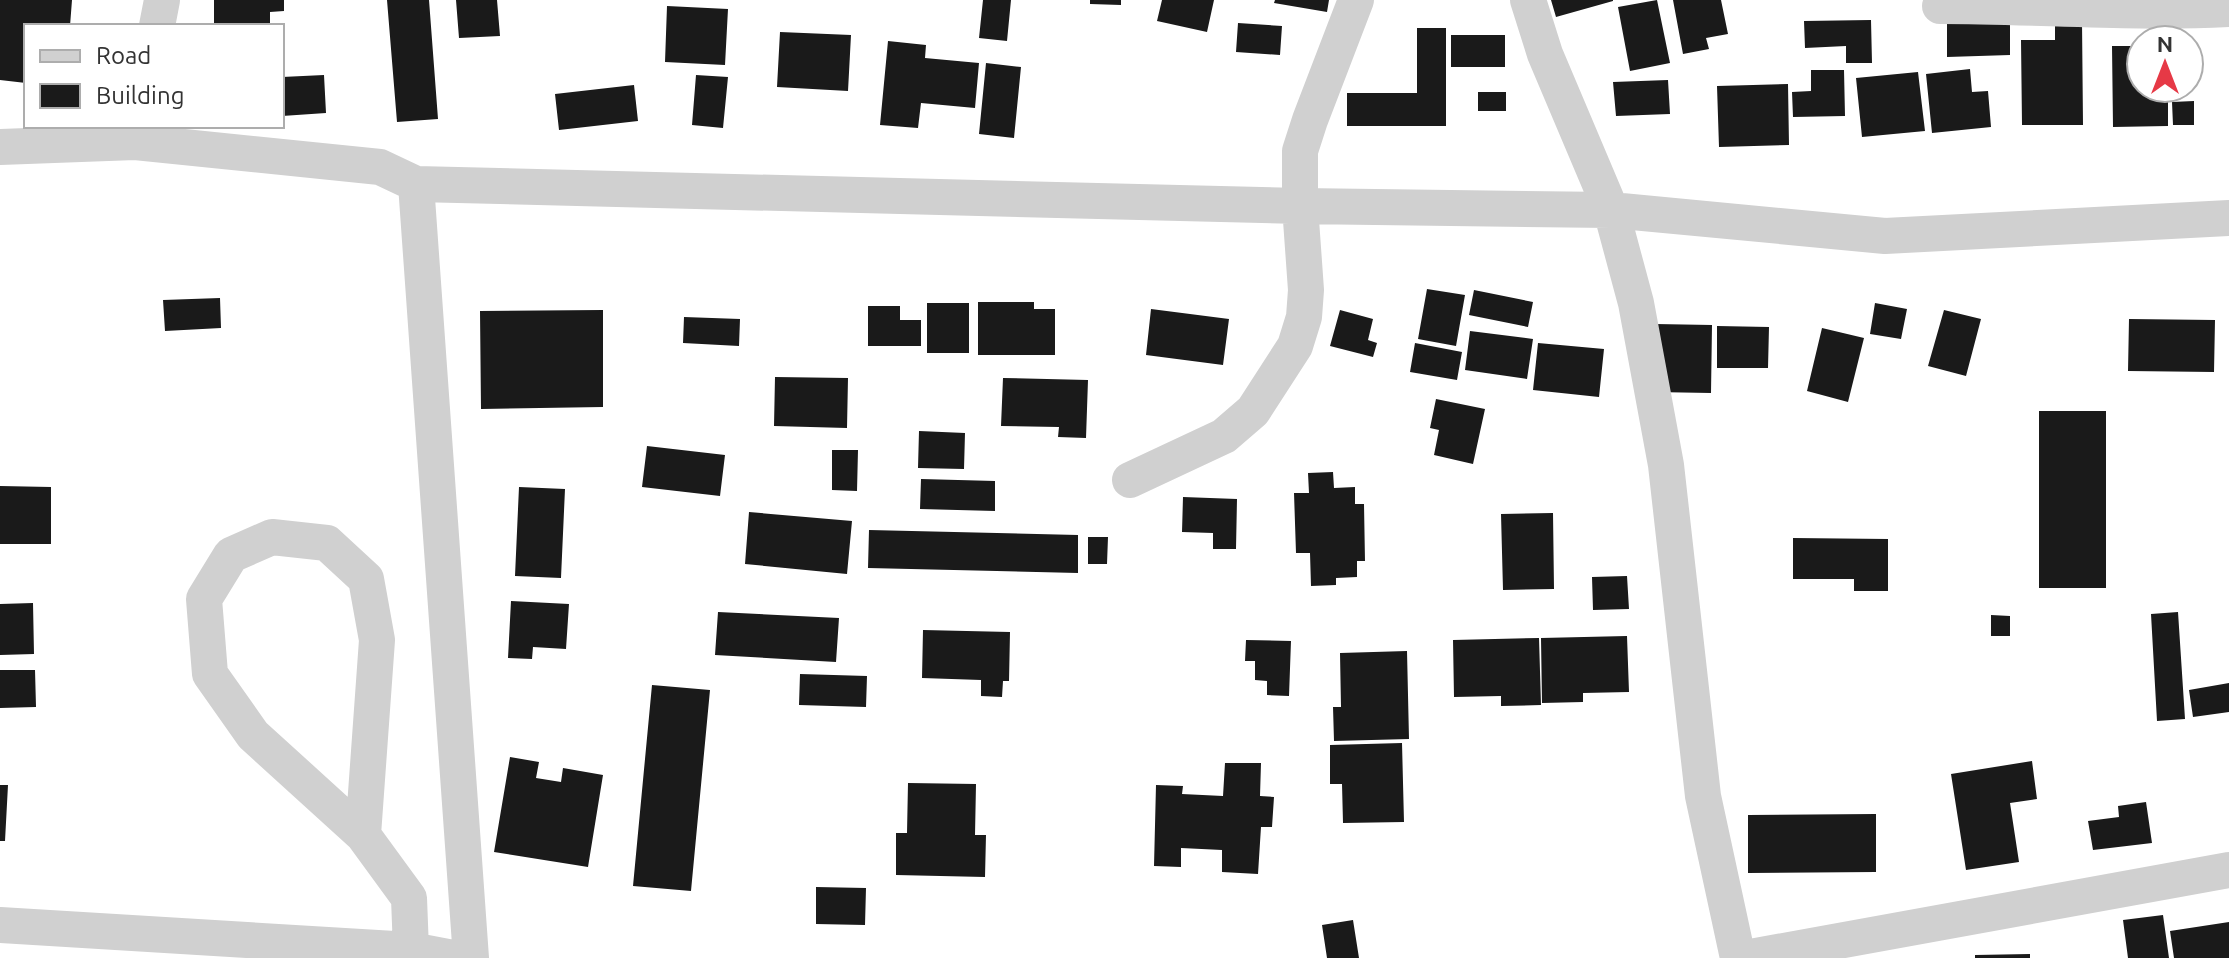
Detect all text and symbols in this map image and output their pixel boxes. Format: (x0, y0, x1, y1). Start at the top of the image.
legend (24, 24, 284, 128)
north arrow (2125, 24, 2205, 104)
text: N (2157, 31, 2173, 56)
text: Road (96, 42, 151, 69)
text: Building (96, 82, 184, 109)

